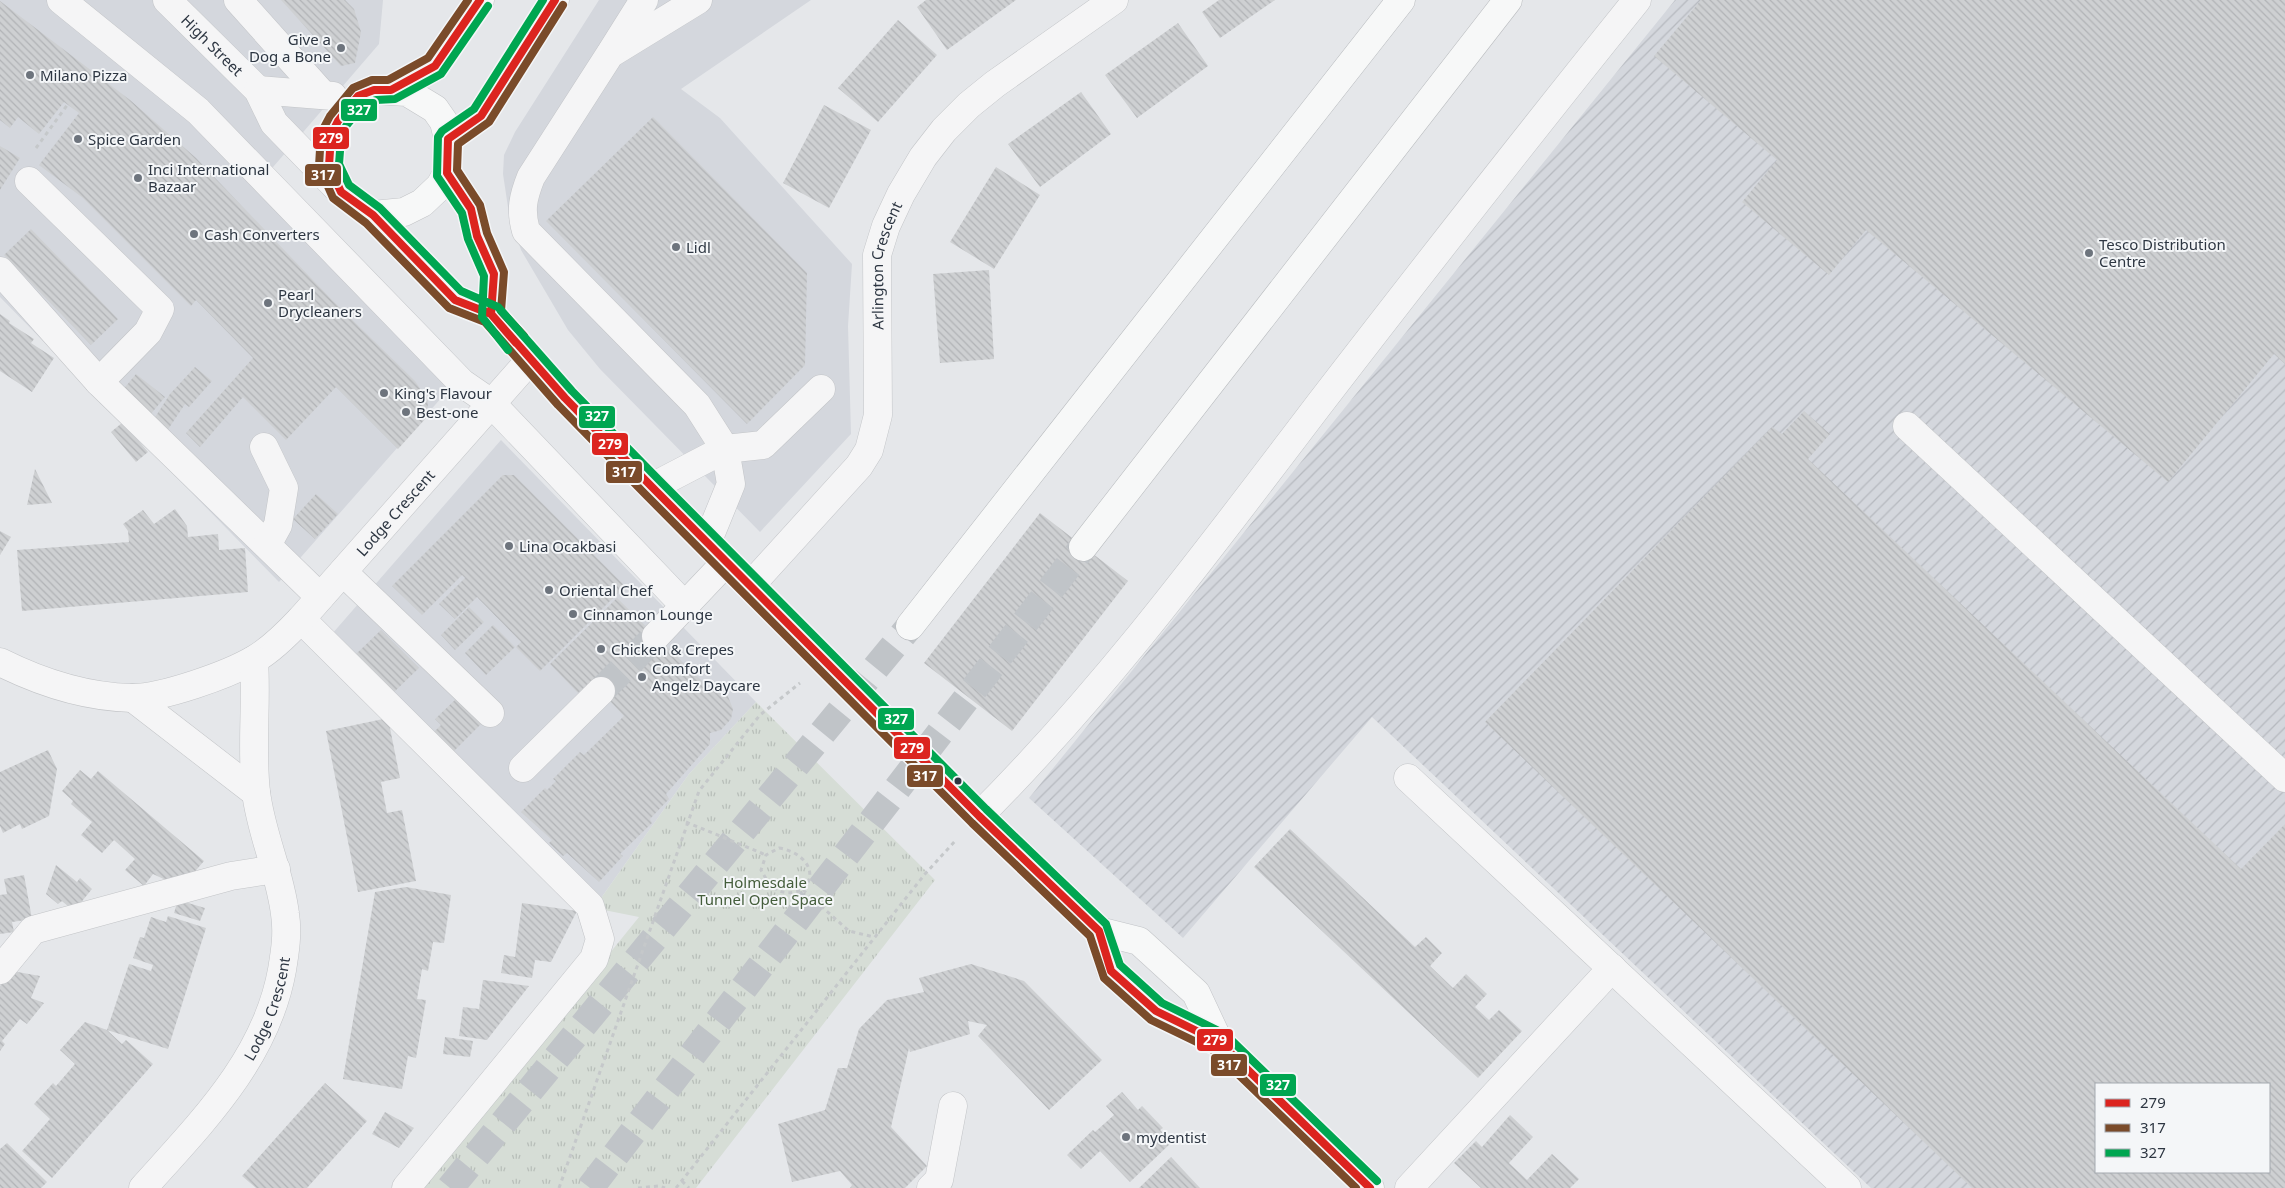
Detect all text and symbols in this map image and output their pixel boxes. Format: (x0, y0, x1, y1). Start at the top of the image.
street label: High Street (177, 10, 248, 80)
place label: Give a Dog a Bone (249, 29, 331, 66)
marker: Give a Dog a Bone (335, 42, 347, 54)
place label: Milano Pizza (40, 65, 127, 85)
marker: Milano Pizza (24, 69, 36, 81)
line badge: 327 (340, 98, 378, 122)
text: 327 (347, 100, 371, 119)
line badge: 279 (312, 126, 350, 150)
text: 279 (319, 128, 343, 147)
place label: Spice Garden (88, 129, 181, 149)
marker: Spice Garden (72, 133, 84, 145)
place label: Inci International Bazaar (148, 159, 269, 196)
line badge: 317 (304, 163, 342, 187)
text: 317 (311, 165, 335, 184)
marker: Inci International Bazaar (132, 172, 144, 184)
street label: Arlington Crescent (867, 198, 906, 330)
place label: Cash Converters (204, 224, 320, 244)
marker: Cash Converters (188, 228, 200, 240)
place label: Tesco Distribution Centre (2099, 234, 2226, 271)
place label: Lidl (686, 237, 711, 257)
marker: Lidl (670, 241, 682, 253)
marker: Tesco Distribution Centre (2083, 247, 2095, 259)
place label: Pearl Drycleaners (278, 284, 362, 321)
marker: Pearl Drycleaners (262, 297, 274, 309)
place label: King's Flavour (394, 383, 492, 403)
marker: King's Flavour (378, 387, 390, 399)
place label: Best-one (416, 402, 478, 422)
line badge: 327 (578, 405, 616, 429)
marker: Best-one (400, 406, 412, 418)
text: 327 (585, 406, 609, 425)
line badge: 279 (591, 432, 629, 456)
text: 279 (598, 434, 622, 453)
line badge: 317 (605, 460, 643, 484)
text: 317 (612, 462, 636, 481)
street label: Lodge Crescent (351, 465, 439, 560)
place label: Lina Ocakbasi (519, 536, 616, 556)
marker: Lina Ocakbasi (503, 540, 515, 552)
place label: Oriental Chef (559, 580, 653, 600)
marker: Oriental Chef (543, 584, 555, 596)
place label: Cinnamon Lounge (583, 604, 713, 624)
marker: Cinnamon Lounge (567, 608, 579, 620)
place label: Chicken & Crepes (611, 639, 734, 659)
marker: Chicken & Crepes (595, 643, 607, 655)
place label: Comfort Angelz Daycare (652, 658, 760, 695)
marker: Comfort Angelz Daycare (636, 671, 648, 683)
line badge: 327 (877, 707, 915, 731)
text: 327 (884, 709, 908, 728)
line badge: 279 (893, 736, 931, 760)
text: 279 (900, 738, 924, 757)
line badge: 317 (906, 764, 944, 788)
text: 317 (913, 766, 937, 785)
unlabelled marker (953, 776, 963, 786)
park label: Holmesdale Tunnel Open Space (697, 872, 833, 909)
street label: Lodge Crescent (239, 955, 294, 1064)
line badge: 279 (1196, 1028, 1234, 1052)
text: 279 (1203, 1030, 1227, 1049)
line badge: 317 (1210, 1053, 1248, 1077)
text: 317 (1217, 1055, 1241, 1074)
line badge: 327 (1259, 1073, 1297, 1097)
text: 327 (1266, 1075, 1290, 1094)
legend (2095, 1083, 2270, 1173)
text: 279 (2140, 1092, 2166, 1112)
text: 317 (2140, 1117, 2166, 1137)
place label: mydentist (1136, 1127, 1207, 1147)
marker: mydentist (1120, 1131, 1132, 1143)
text: 327 (2140, 1142, 2166, 1162)

